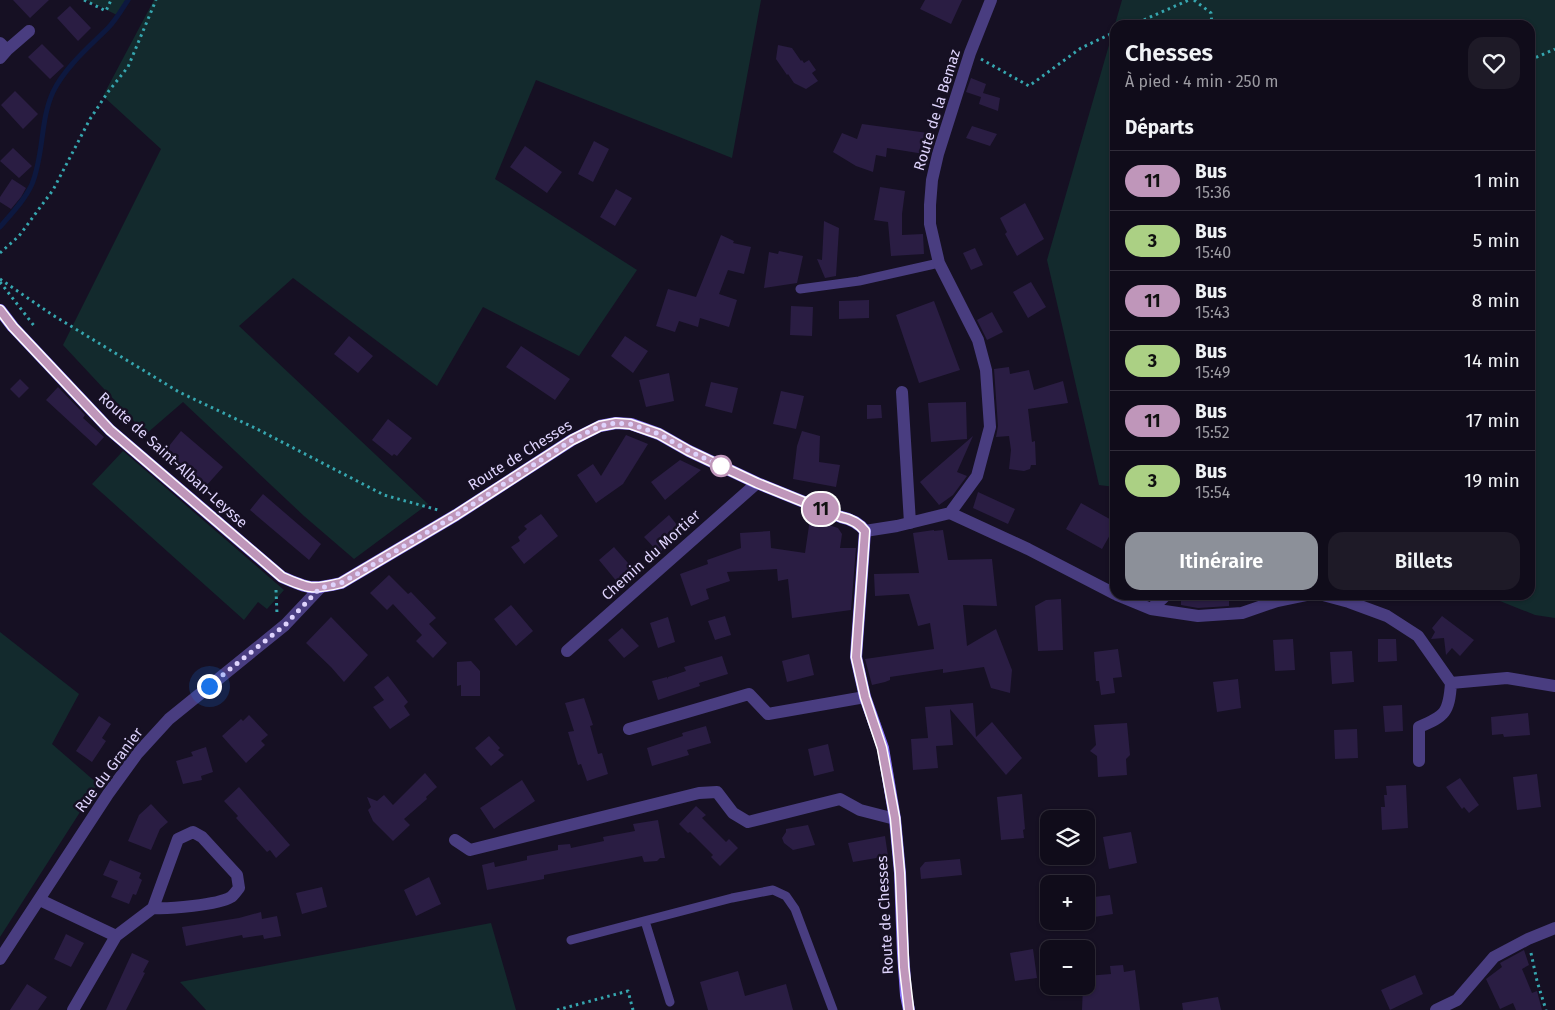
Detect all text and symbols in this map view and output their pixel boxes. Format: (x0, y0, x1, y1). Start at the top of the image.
button: heart (1468, 37, 1520, 89)
text: Chesses (1125, 39, 1213, 67)
street label: Route de la Bemaz (910, 47, 964, 173)
text: À pied · 4 min · 250 m (1125, 72, 1279, 91)
text: Départs (1125, 116, 1194, 139)
text: Bus (1195, 160, 1227, 183)
text: 1 min (1474, 169, 1520, 192)
text: 11 (1144, 170, 1161, 192)
text: 15:36 (1195, 183, 1230, 202)
text: Bus (1195, 220, 1227, 243)
text: 5 min (1473, 229, 1520, 252)
text: 3 (1148, 230, 1157, 252)
text: 15:40 (1195, 243, 1231, 262)
text: Bus (1195, 280, 1227, 303)
text: 8 min (1472, 289, 1520, 312)
text: 11 (1144, 290, 1161, 312)
text: 15:43 (1195, 303, 1230, 322)
text: Bus (1195, 340, 1227, 363)
text: 14 min (1464, 349, 1520, 372)
text: 3 (1148, 350, 1157, 372)
text: 15:49 (1195, 363, 1230, 382)
street label: Route de Saint-Alban-Leysse (95, 388, 251, 532)
text: Bus (1195, 400, 1227, 423)
text: 17 min (1466, 409, 1520, 432)
text: 11 (1144, 410, 1161, 432)
street label: Route de Chesses (465, 416, 575, 494)
text: 15:52 (1195, 423, 1230, 442)
unlabelled marker (710, 455, 732, 477)
text: Bus (1195, 460, 1227, 483)
text: 19 min (1464, 469, 1520, 492)
text: 3 (1148, 470, 1157, 492)
text: 15:54 (1195, 483, 1230, 502)
line badge: 11 (798, 493, 844, 525)
text: 11 (813, 498, 829, 520)
street label: Chemin du Mortier (598, 506, 704, 604)
button: Itinéraire (1125, 532, 1318, 590)
button: Billets (1328, 532, 1520, 590)
your location (197, 674, 222, 699)
street label: Rue du Granier (71, 724, 147, 816)
map controls (1040, 810, 1095, 995)
button: layers (1040, 810, 1095, 865)
street label: Route de Chesses (873, 855, 897, 975)
button: + (1040, 875, 1095, 930)
button: − (1040, 940, 1095, 995)

